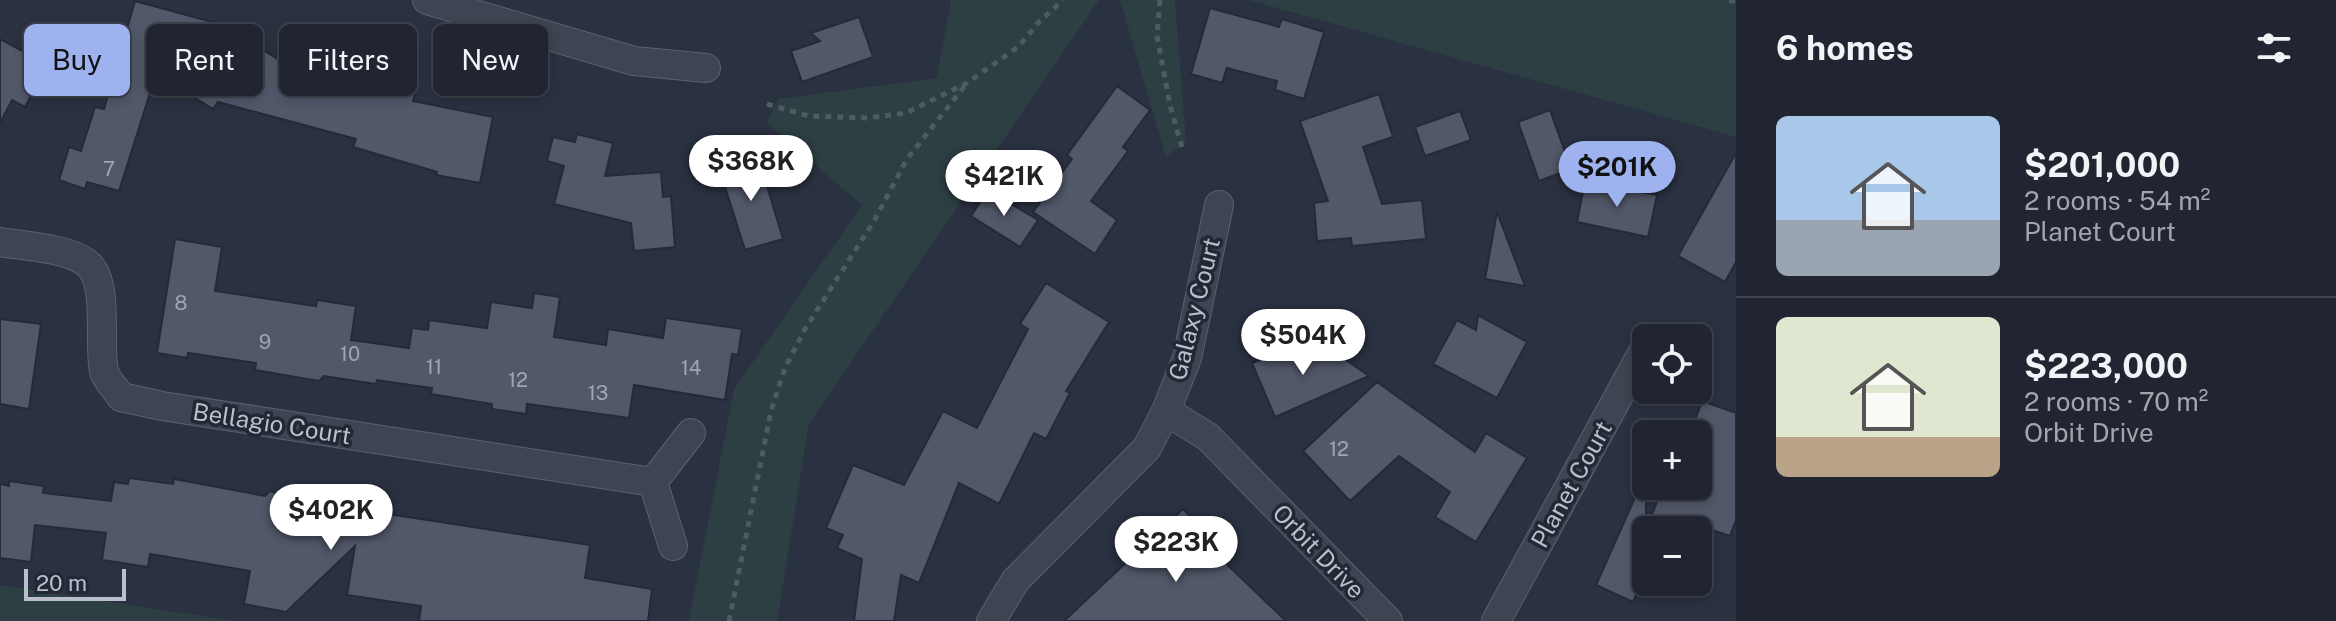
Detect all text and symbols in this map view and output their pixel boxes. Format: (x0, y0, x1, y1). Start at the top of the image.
chip: Buy (24, 24, 130, 96)
chip: Rent (146, 24, 263, 96)
chip: Filters (279, 24, 417, 96)
chip: New (433, 24, 548, 96)
icon: filters (2252, 26, 2296, 70)
text: 6 homes (1776, 28, 1914, 68)
pin: $368K (695, 135, 807, 203)
pin: $201K (1561, 141, 1673, 209)
text: $368K (707, 145, 795, 176)
text: $201,000 (2024, 145, 2180, 185)
icon: home (1840, 148, 1936, 244)
pin: $421K (948, 150, 1060, 218)
text: $201K (1577, 151, 1657, 182)
house number: 7 (103, 157, 115, 181)
text: $421K (963, 160, 1045, 191)
text: 2 rooms · 54 m² (2024, 185, 2210, 216)
text: Planet Court (2024, 216, 2176, 247)
street label: Galaxy Court (1163, 235, 1225, 383)
house number: 8 (175, 291, 187, 315)
pin: $504K (1247, 309, 1359, 377)
text: $504K (1259, 319, 1347, 350)
map controls (1632, 324, 1712, 596)
button: locate (1632, 324, 1712, 404)
house number: 9 (259, 330, 271, 354)
house number: 10 (340, 342, 360, 366)
text: $223,000 (2024, 346, 2188, 386)
icon: home (1840, 349, 1936, 445)
house number: 11 (426, 355, 442, 379)
house number: 14 (681, 356, 701, 380)
house number: 12 (508, 368, 528, 392)
house number: 13 (588, 381, 608, 405)
text: 2 rooms · 70 m² (2024, 386, 2208, 417)
street label: Bellagio Court (191, 397, 353, 449)
street label: Planet Court (1525, 416, 1617, 552)
text: Orbit Drive (2024, 417, 2154, 448)
button: + (1632, 420, 1712, 500)
house number: 12 (1329, 437, 1349, 461)
pin: $402K (275, 484, 387, 552)
text: $402K (288, 494, 374, 525)
street label: Orbit Drive (1267, 498, 1371, 604)
pin: $223K (1120, 516, 1232, 584)
button: − (1632, 516, 1712, 596)
text: $223K (1133, 526, 1219, 557)
scale bar (24, 565, 126, 601)
text: 20 m (36, 570, 87, 596)

